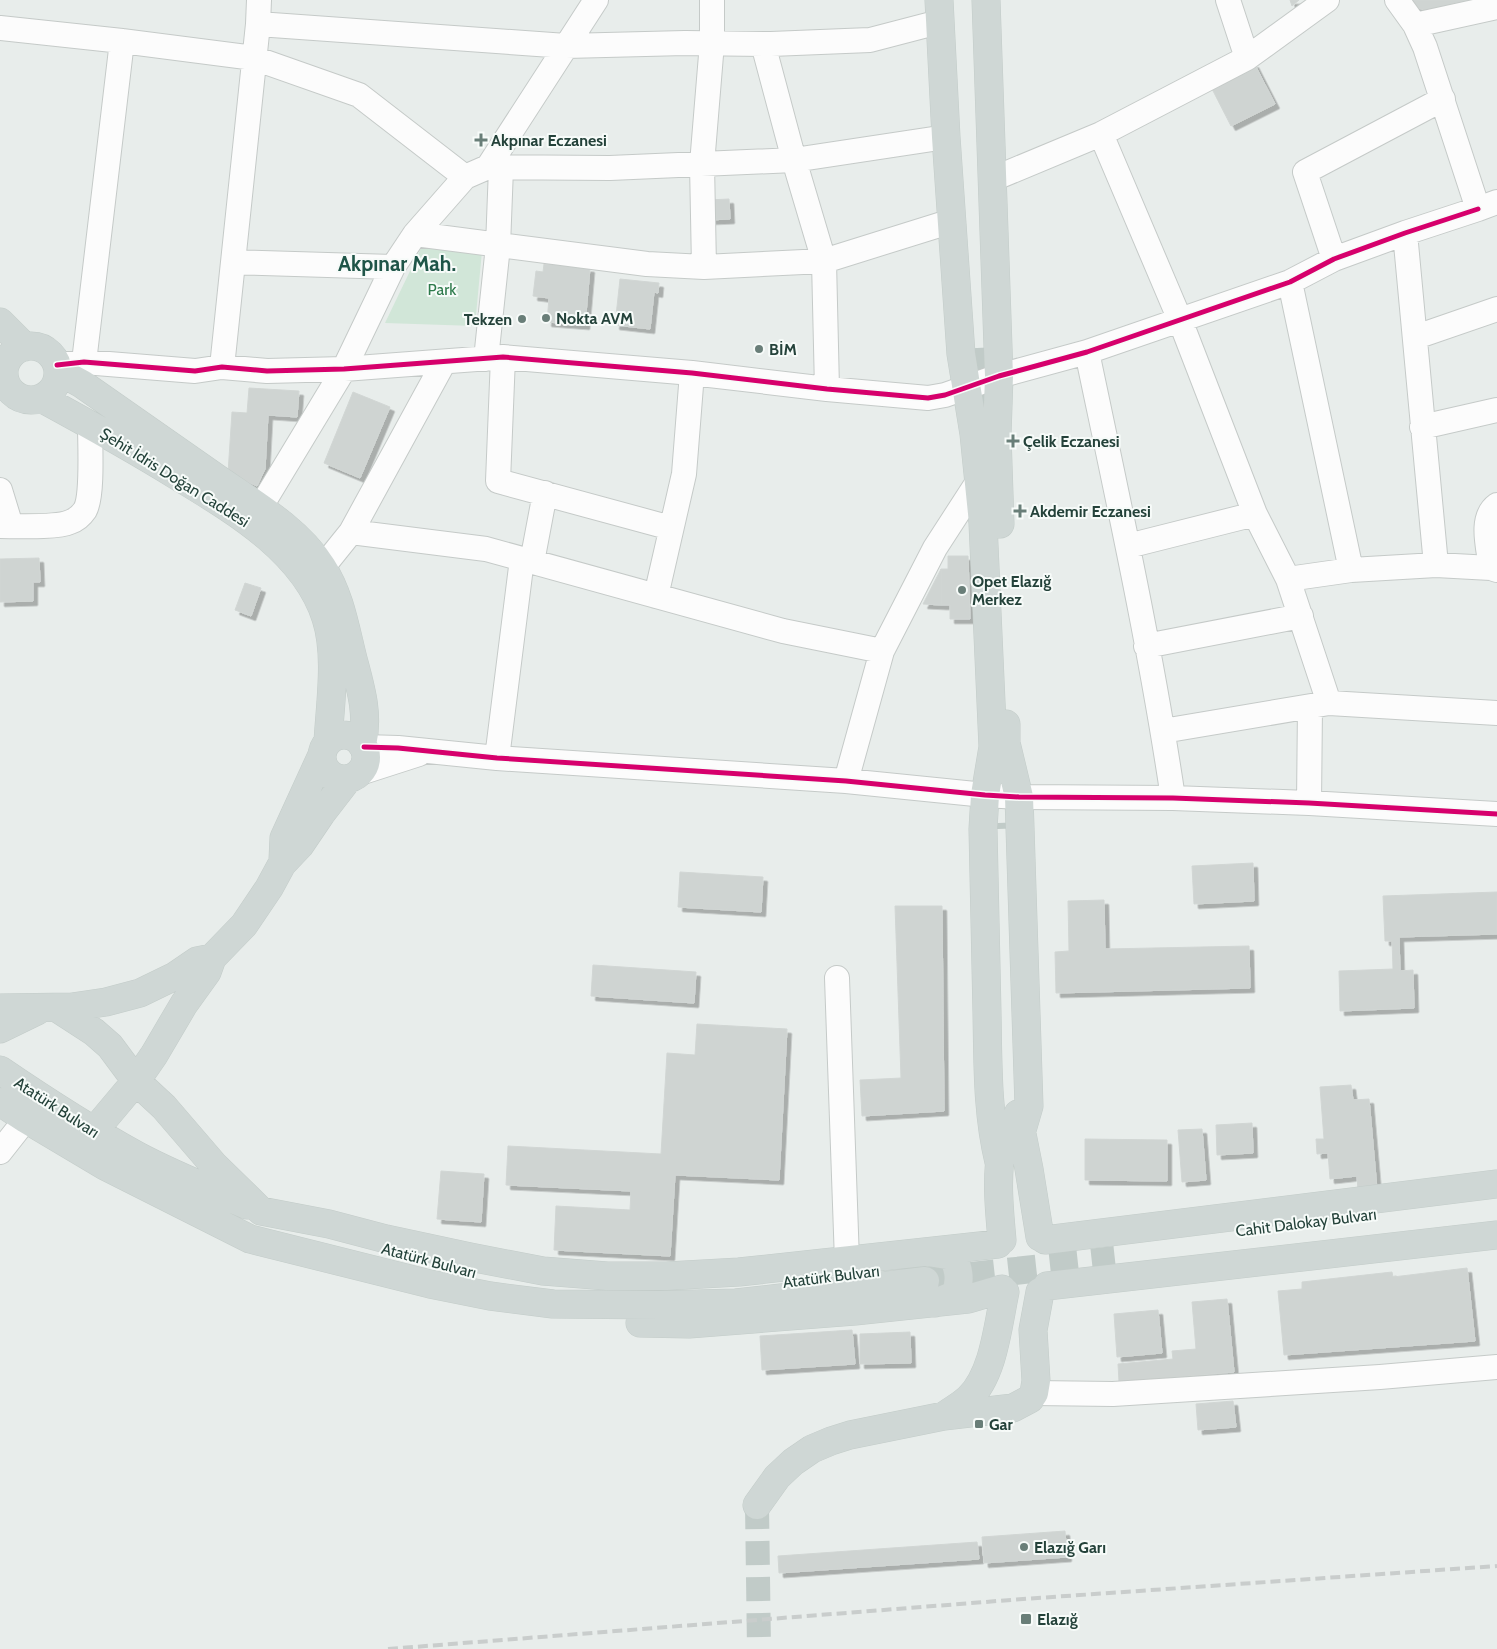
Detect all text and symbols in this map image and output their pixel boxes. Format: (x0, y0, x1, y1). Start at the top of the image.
place label: Akpınar Eczanesi (491, 131, 607, 150)
marker: Akpınar Eczanesi (475, 134, 487, 146)
district label: Akpınar Mah. (338, 251, 456, 276)
park label: Park (428, 280, 457, 299)
place label: Nokta AVM (556, 309, 633, 328)
place label: Tekzen (464, 310, 512, 329)
marker: Nokta AVM (540, 312, 552, 324)
marker: Tekzen (516, 313, 528, 325)
place label: BİM (769, 340, 797, 359)
marker: BİM (753, 343, 765, 355)
street label: Şehit İdris Doğan Caddesi (97, 424, 253, 531)
place label: Çelik Eczanesi (1023, 432, 1120, 451)
marker: Çelik Eczanesi (1007, 435, 1019, 447)
place label: Akdemir Eczanesi (1030, 502, 1151, 521)
marker: Akdemir Eczanesi (1014, 505, 1026, 517)
place label: Opet Elazığ Merkez (972, 572, 1051, 609)
marker: Opet Elazığ Merkez (956, 584, 968, 596)
street label: Atatürk Bulvarı (11, 1073, 103, 1142)
street label: Cahit Dalokay Bulvarı (1235, 1204, 1378, 1241)
street label: Atatürk Bulvarı (379, 1239, 478, 1282)
street label: Atatürk Bulvarı (782, 1261, 881, 1292)
place label: Gar (989, 1415, 1014, 1434)
marker: Gar (973, 1418, 985, 1430)
place label: Elazığ Garı (1034, 1538, 1106, 1557)
marker: Elazığ Garı (1018, 1541, 1030, 1553)
place label: Elazığ (1037, 1610, 1078, 1629)
marker: Elazığ (1019, 1612, 1033, 1626)

